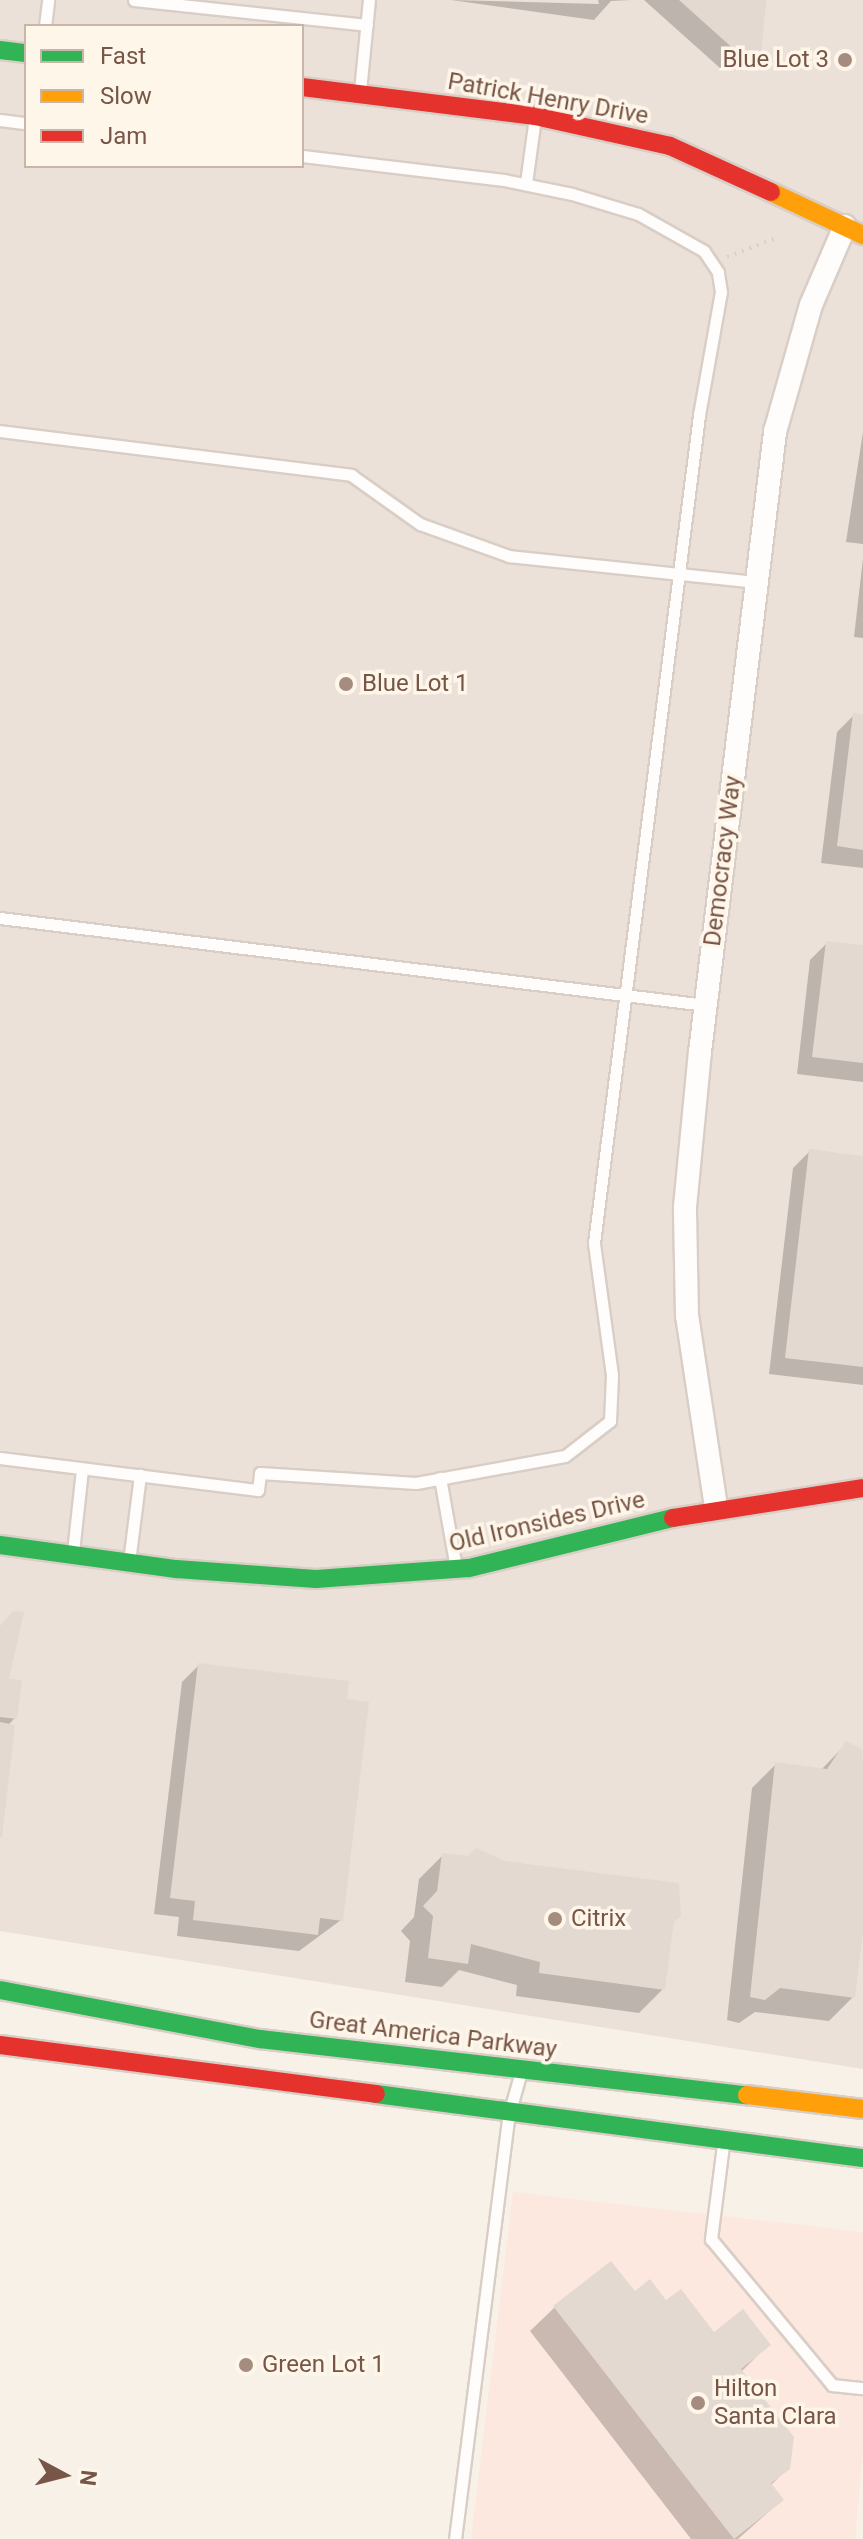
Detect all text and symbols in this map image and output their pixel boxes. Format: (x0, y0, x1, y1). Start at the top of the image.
legend (24, 24, 304, 168)
text: Fast (100, 42, 146, 70)
place label: Blue Lot 3 (722, 46, 829, 74)
marker: Blue Lot 3 (836, 51, 854, 69)
street label: Patrick Henry Drive (445, 67, 651, 131)
text: Slow (100, 82, 152, 110)
text: Jam (100, 122, 147, 150)
place label: Blue Lot 1 (362, 670, 469, 698)
marker: Blue Lot 1 (337, 675, 355, 693)
street label: Democracy Way (698, 774, 748, 948)
street label: Old Ironsides Drive (446, 1485, 648, 1559)
place label: Citrix (571, 1905, 626, 1933)
marker: Citrix (546, 1910, 564, 1928)
street label: Great America Parkway (307, 2006, 559, 2064)
place label: Green Lot 1 (262, 2351, 385, 2379)
marker: Green Lot 1 (237, 2356, 255, 2374)
place label: Hilton Santa Clara (714, 2375, 837, 2431)
marker: Hilton Santa Clara (689, 2394, 707, 2412)
north arrow (24, 2435, 104, 2515)
text: N (75, 2469, 102, 2487)

